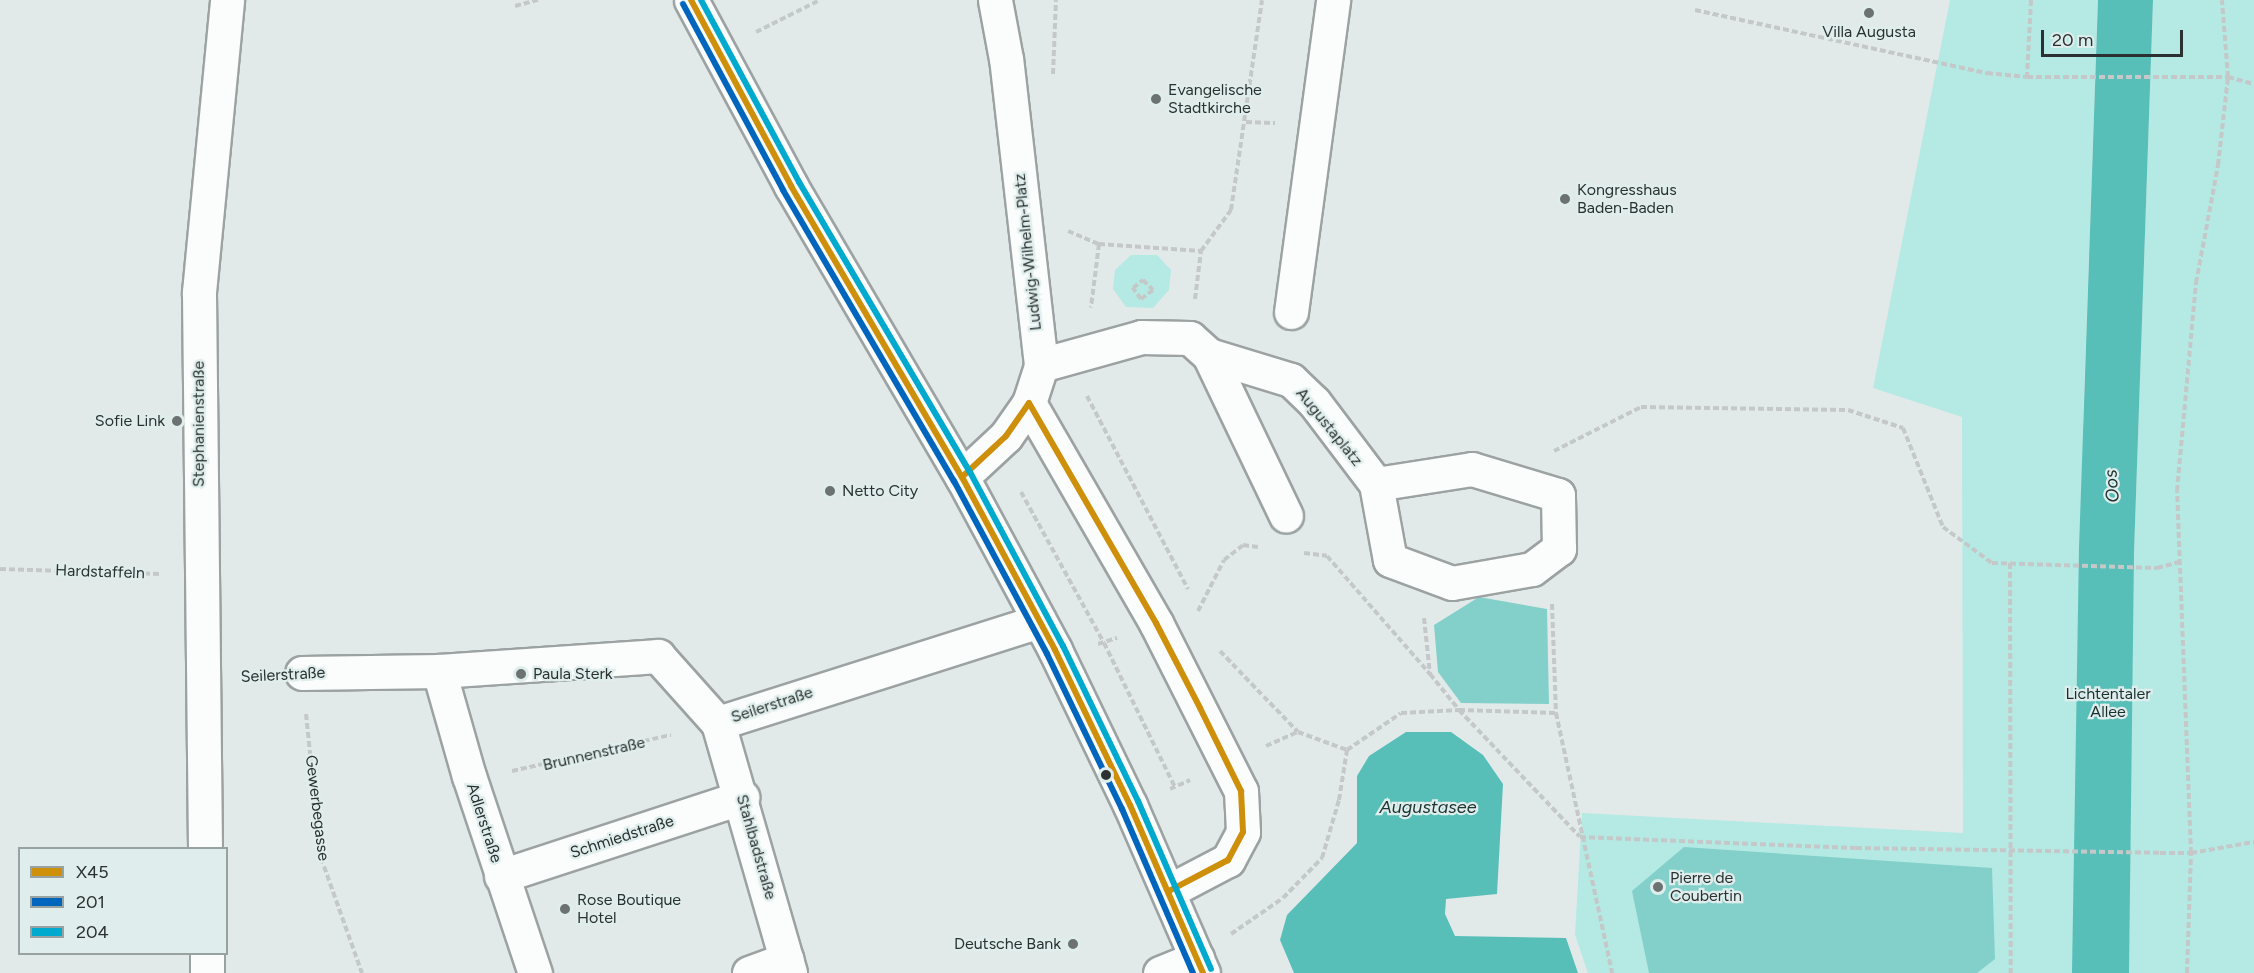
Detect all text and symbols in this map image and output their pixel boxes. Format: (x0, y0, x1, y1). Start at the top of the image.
marker: Villa Augusta (1862, 6, 1876, 20)
scale bar (2044, 18, 2186, 56)
place label: Villa Augusta (1822, 22, 1916, 42)
text: 20 m (2052, 29, 2093, 51)
place label: Evangelische Stadtkirche (1168, 80, 1262, 118)
marker: Evangelische Stadtkirche (1149, 92, 1163, 106)
street label: Ludwig-Wilhelm-Platz (1010, 173, 1046, 331)
place label: Kongresshaus Baden-Baden (1577, 180, 1677, 218)
marker: Kongresshaus Baden-Baden (1558, 192, 1572, 206)
street label: Stephanienstraße (189, 361, 209, 487)
street label: Augustaplatz (1292, 384, 1366, 470)
place label: Sofie Link (95, 411, 165, 431)
marker: Sofie Link (170, 414, 184, 428)
water label: Oos (2100, 469, 2124, 503)
place label: Netto City (842, 481, 918, 501)
marker: Netto City (823, 484, 837, 498)
street label: Hardstaffeln (55, 561, 145, 583)
street label: Seilerstraße (240, 663, 326, 687)
place label: Paula Sterk (533, 664, 613, 684)
marker: Paula Sterk (514, 667, 528, 681)
street label: Seilerstraße (729, 683, 815, 727)
park label: Lichtentaler Allee (2065, 684, 2151, 722)
street label: Brunnenstraße (541, 733, 647, 775)
street label: Gewerbegasse (301, 754, 333, 862)
unlabelled marker (1100, 769, 1112, 781)
street label: Adlerstraße (462, 781, 506, 865)
street label: Stahlbadstraße (732, 792, 780, 902)
water label: Augustasee (1379, 796, 1477, 818)
street label: Schmiedstraße (568, 811, 676, 863)
legend (18, 847, 228, 955)
text: X45 (76, 861, 109, 883)
place label: Pierre de Coubertin (1670, 868, 1742, 906)
marker: Pierre de Coubertin (1651, 880, 1665, 894)
place label: Rose Boutique Hotel (577, 890, 681, 928)
text: 201 (76, 891, 105, 913)
marker: Rose Boutique Hotel (558, 902, 572, 916)
text: 204 (76, 921, 109, 943)
place label: Deutsche Bank (954, 934, 1061, 954)
marker: Deutsche Bank (1066, 937, 1080, 951)

